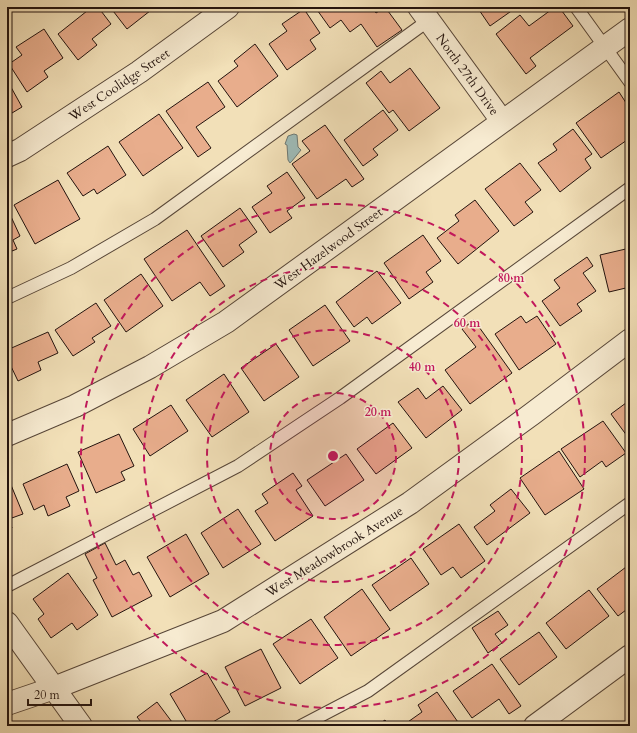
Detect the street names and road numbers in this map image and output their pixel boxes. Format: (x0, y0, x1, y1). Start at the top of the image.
street label: North 27th Drive (431, 30, 503, 119)
street label: West Coolidge Street (65, 44, 174, 126)
street label: West Hazelwood Street (270, 203, 386, 295)
street label: West Meadowbrook Avenue (262, 502, 407, 602)

